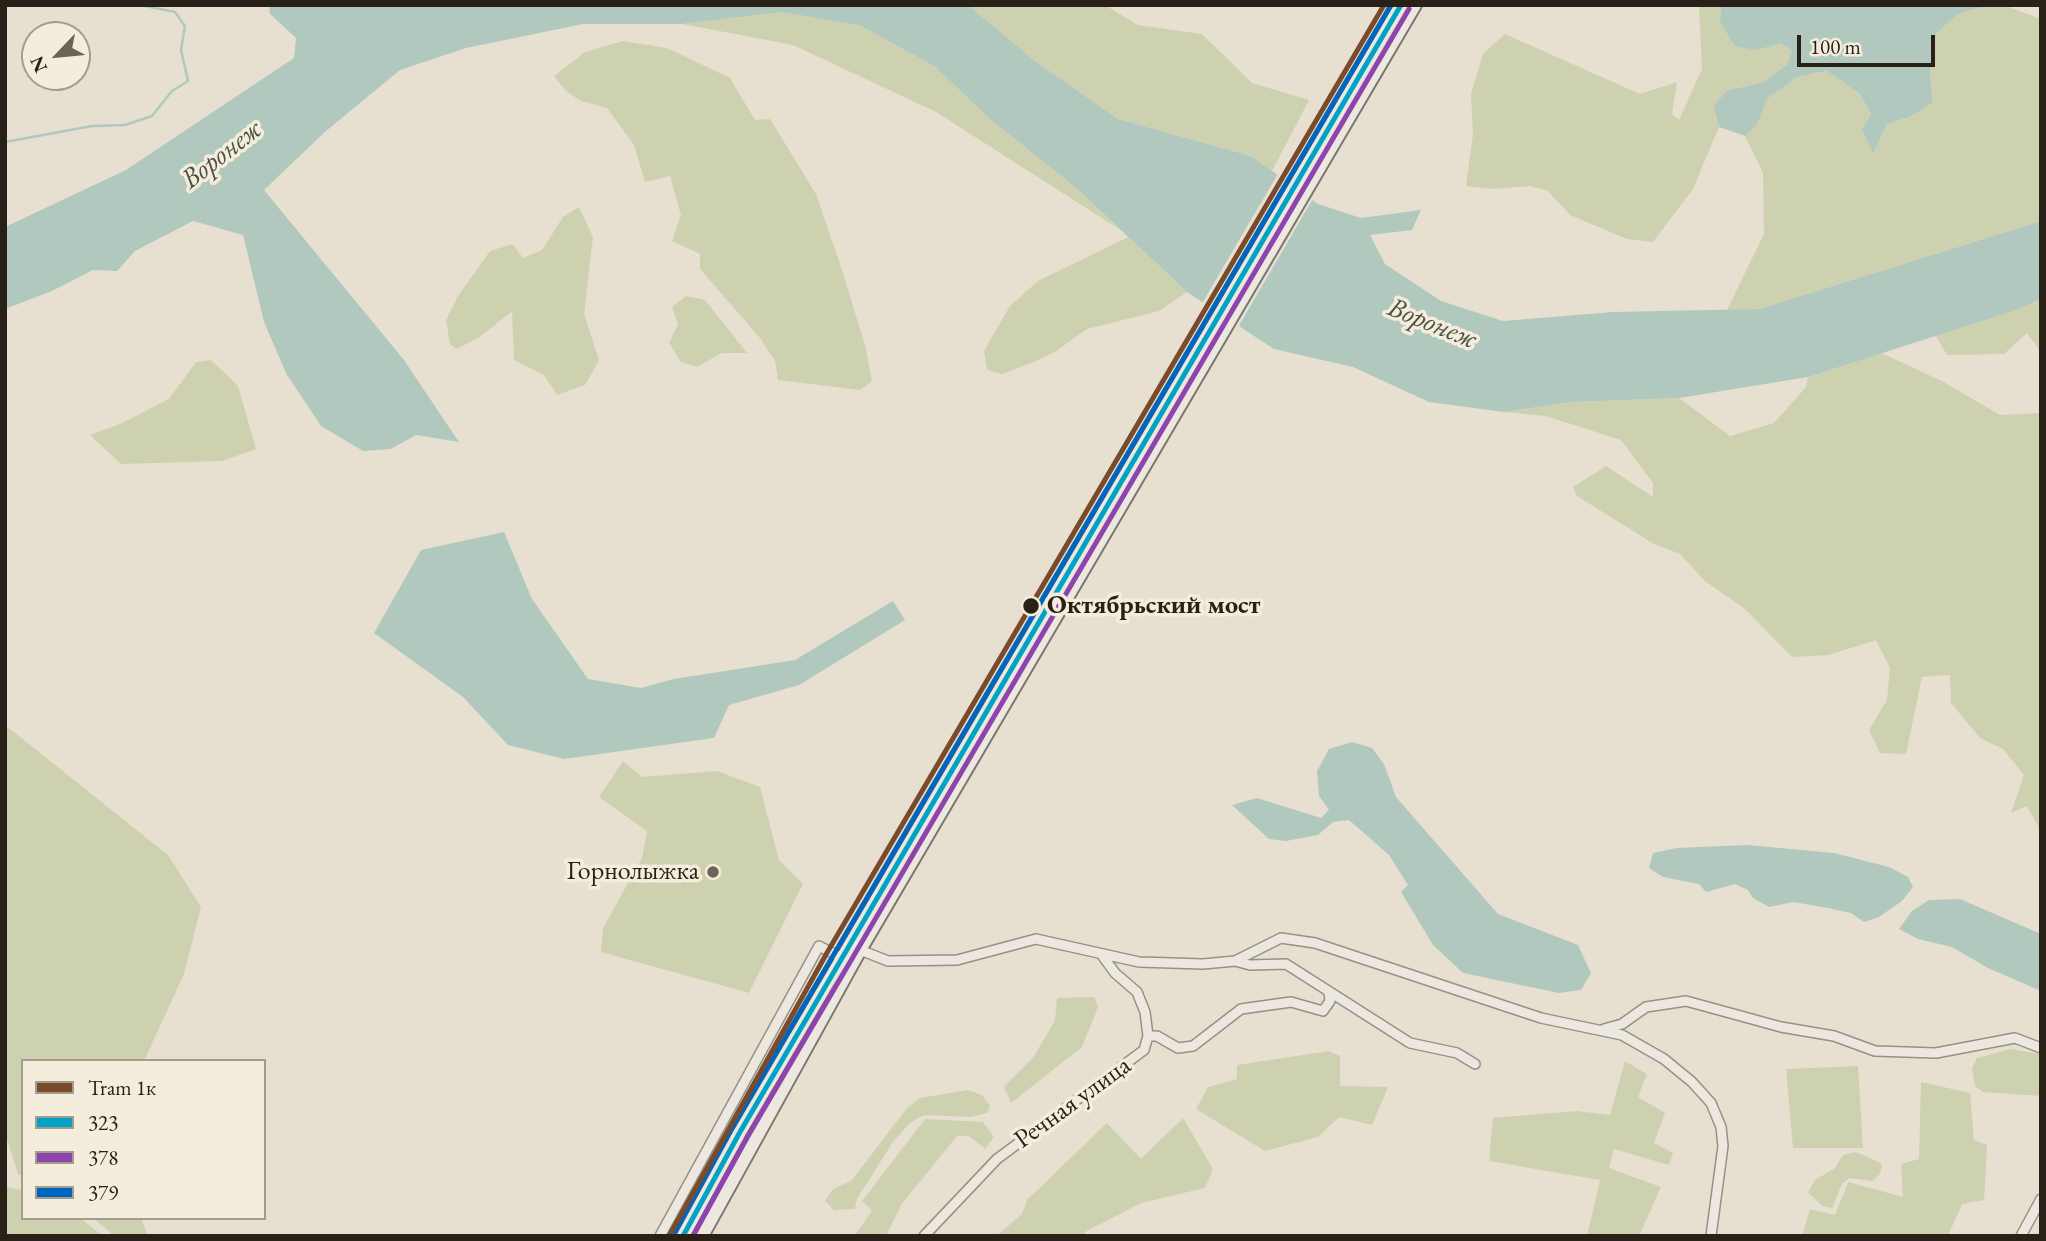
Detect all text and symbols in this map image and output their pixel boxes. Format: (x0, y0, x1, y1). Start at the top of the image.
north arrow (21, 21, 91, 91)
scale bar (1801, 21, 1939, 65)
text: 100 m (1810, 33, 1861, 60)
text: N (24, 52, 53, 77)
water label: Воронеж (175, 113, 269, 197)
water label: Воронеж (1383, 291, 1481, 357)
place label: Октябрьский мост (1047, 590, 1260, 622)
marker: Октябрьский мост (1021, 596, 1041, 616)
place label: Горнолыжка (567, 856, 699, 888)
marker: Горнолыжка (705, 864, 721, 880)
street label: Речная улица (1009, 1050, 1137, 1156)
legend (21, 1059, 266, 1220)
text: Tram 1к (88, 1074, 156, 1101)
text: 323 (88, 1109, 118, 1136)
text: 378 (88, 1144, 118, 1171)
text: 379 (88, 1179, 118, 1206)

